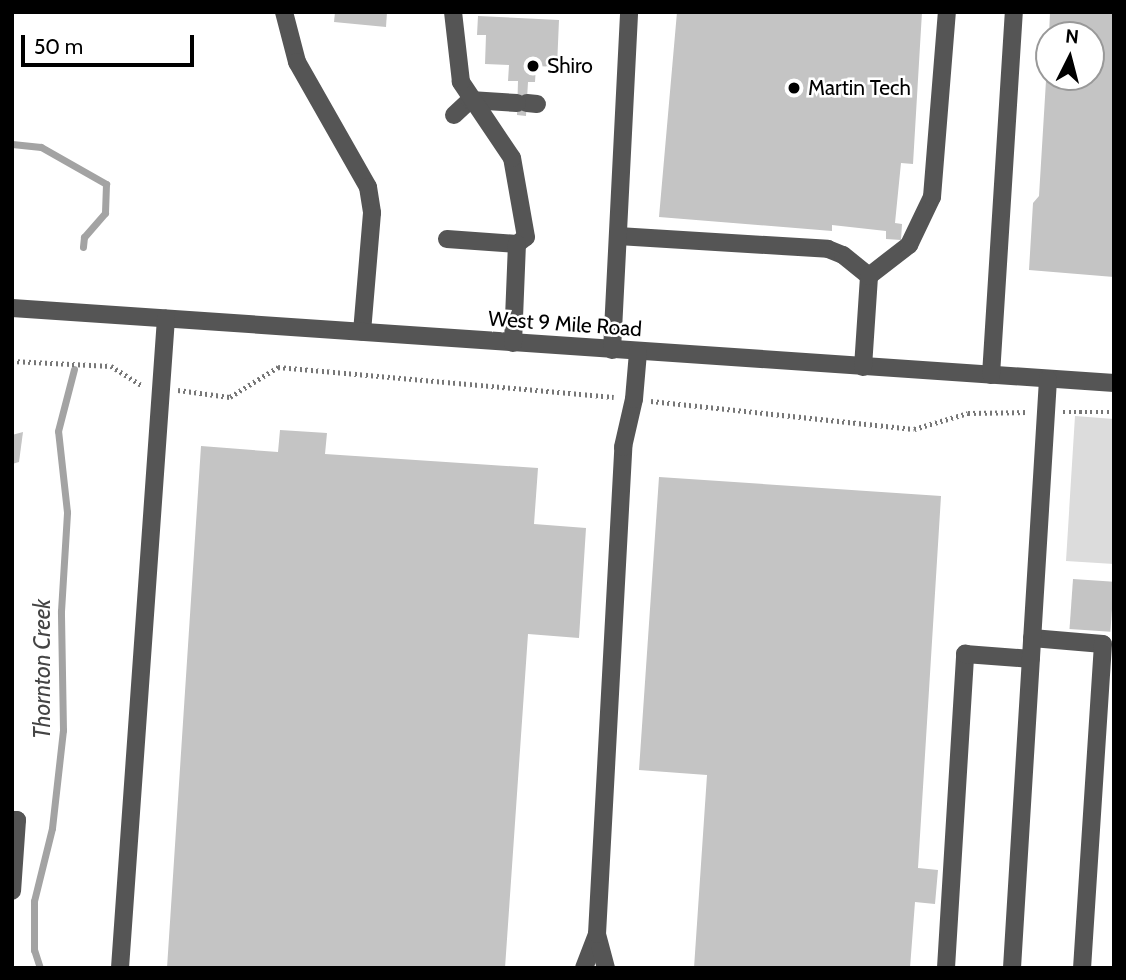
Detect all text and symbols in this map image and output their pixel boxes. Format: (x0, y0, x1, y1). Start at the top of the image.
scale bar (24, 21, 198, 65)
north arrow (1035, 21, 1105, 91)
text: N (1064, 24, 1080, 49)
text: 50 m (34, 34, 83, 59)
place label: Shiro (547, 53, 593, 79)
marker: Shiro (525, 58, 541, 74)
place label: Martin Tech (808, 75, 911, 101)
marker: Martin Tech (786, 80, 802, 96)
street label: West 9 Mile Road (487, 306, 643, 342)
water label: Thornton Creek (28, 599, 56, 739)

